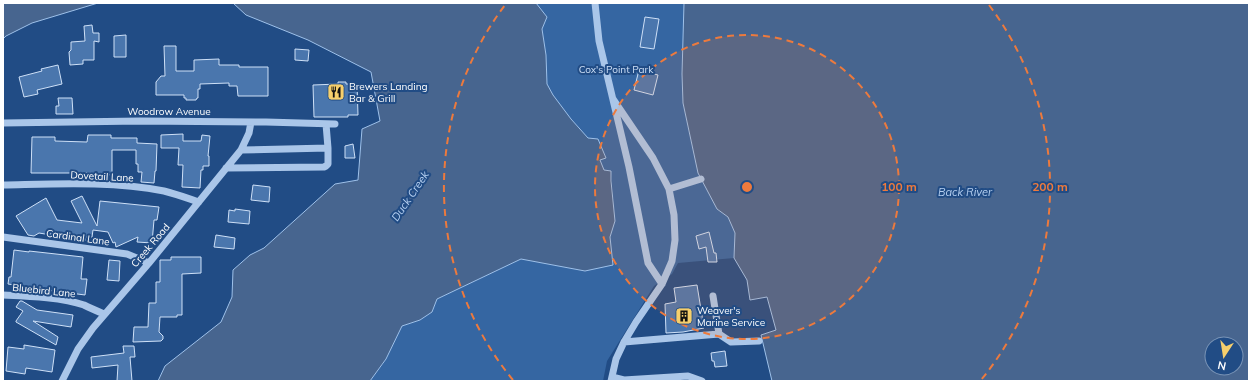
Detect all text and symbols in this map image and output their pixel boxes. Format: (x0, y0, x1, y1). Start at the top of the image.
park label: Cox's Point Park (579, 63, 654, 76)
place label: Brewers Landing Bar & Grill (349, 80, 428, 105)
restaurant icon: Brewers Landing Bar & Grill (326, 82, 346, 102)
street label: Woodrow Avenue (127, 105, 211, 118)
street label: Dovetail Lane (70, 168, 134, 185)
water label: Duck Creek (388, 168, 432, 224)
text: 100 m (881, 179, 917, 194)
text: 200 m (1032, 179, 1068, 194)
centre of rings (740, 180, 754, 194)
water label: Back River (938, 185, 993, 199)
street label: Creek Road (128, 221, 173, 270)
street label: Cardinal Lane (45, 227, 111, 248)
street label: Bluebird Lane (12, 281, 76, 300)
place label: Weaver's Marine Service (697, 304, 765, 329)
building icon: Weaver's Marine Service (674, 306, 694, 326)
north arrow (1204, 336, 1244, 376)
text: N (1216, 358, 1227, 373)

